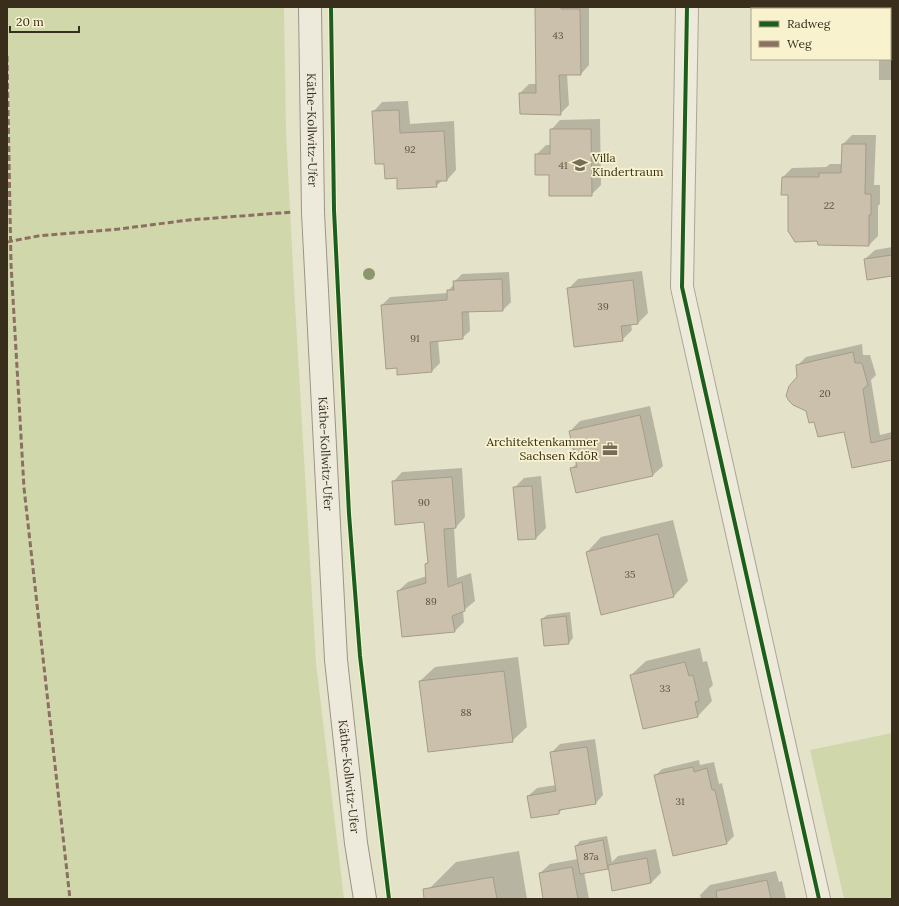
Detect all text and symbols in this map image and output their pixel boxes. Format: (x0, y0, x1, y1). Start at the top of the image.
scale bar (10, 8, 79, 34)
legend (751, 8, 891, 60)
text: 20 m (16, 14, 44, 29)
text: Radweg (787, 16, 831, 31)
house number: 43 (553, 29, 564, 42)
text: Weg (787, 36, 812, 51)
street label: Käthe-Kollwitz-Ufer (304, 73, 321, 188)
house number: 92 (404, 143, 416, 156)
place label: Villa Kindertraum (591, 150, 664, 179)
school or university icon: Villa Kindertraum (571, 156, 589, 174)
house number: 41 (558, 159, 568, 172)
house number: 22 (824, 199, 834, 212)
house number: 39 (597, 300, 609, 313)
house number: 91 (410, 332, 420, 345)
house number: 20 (819, 387, 831, 400)
street label: Käthe-Kollwitz-Ufer (315, 396, 336, 512)
place label: Architektenkammer Sachsen KdöR (485, 434, 599, 463)
office icon: Architektenkammer Sachsen KdöR (601, 440, 619, 458)
house number: 90 (418, 496, 430, 509)
house number: 35 (624, 568, 636, 581)
house number: 89 (425, 595, 437, 608)
house number: 33 (659, 682, 671, 695)
house number: 88 (460, 706, 472, 719)
street label: Käthe-Kollwitz-Ufer (336, 719, 363, 835)
house number: 31 (675, 795, 685, 808)
house number: 87a (583, 850, 599, 863)

